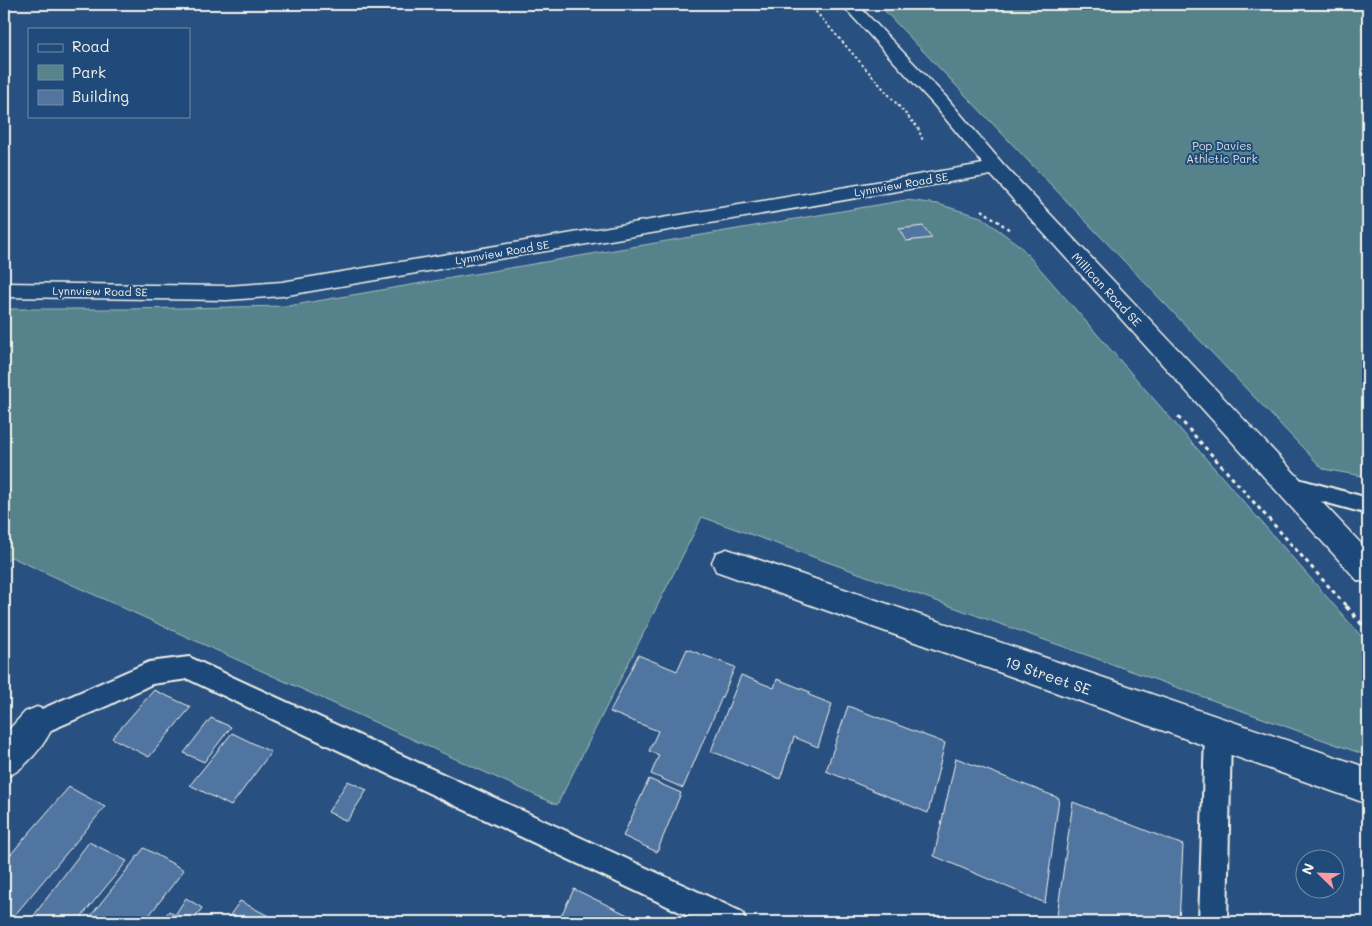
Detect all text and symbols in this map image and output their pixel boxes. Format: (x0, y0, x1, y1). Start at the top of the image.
legend (28, 28, 190, 118)
text: Road (72, 36, 109, 56)
text: Park (72, 62, 106, 82)
text: Building (72, 86, 129, 106)
park label: Pop Davies Athletic Park (1186, 138, 1258, 166)
street label: Lynnview Road SE (853, 168, 949, 200)
street label: Lynnview Road SE (454, 236, 550, 268)
street label: Millican Road SE (1069, 249, 1145, 329)
street label: Lynnview Road SE (52, 283, 148, 299)
street label: 19 Street SE (1002, 651, 1094, 699)
north arrow (1294, 848, 1344, 898)
text: N (1297, 860, 1318, 877)

